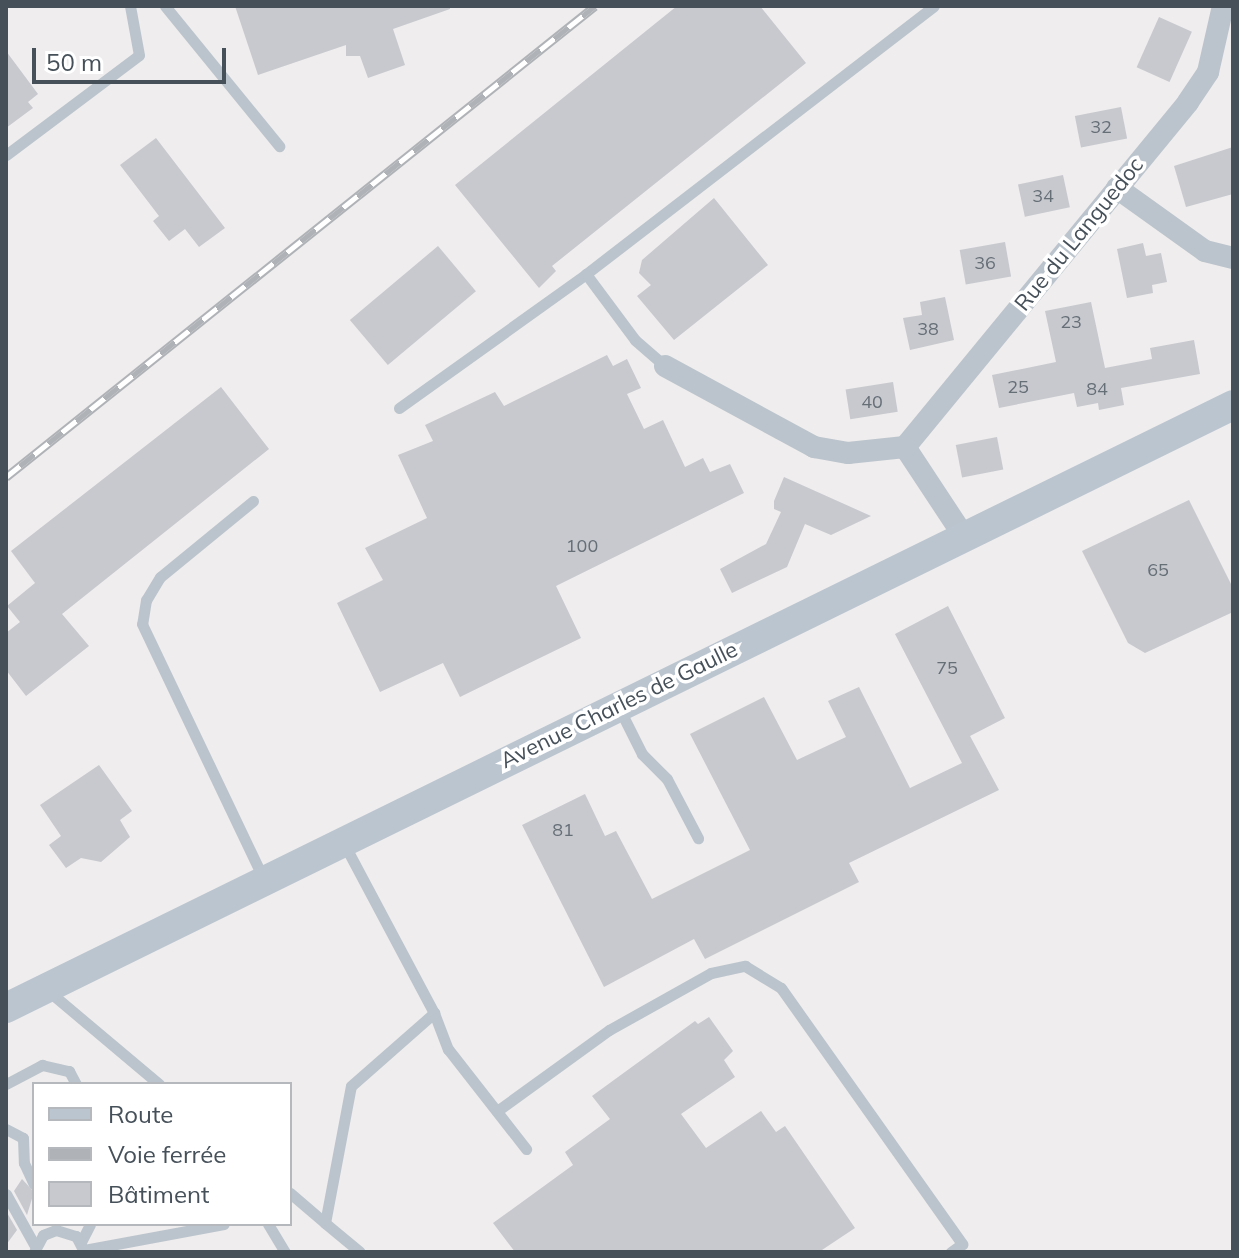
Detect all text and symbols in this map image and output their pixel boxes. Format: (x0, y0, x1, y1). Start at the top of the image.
scale bar (36, 32, 230, 82)
text: 50 m (46, 47, 102, 77)
house number: 32 (1090, 116, 1112, 138)
street label: Rue du Languedoc (1009, 152, 1149, 316)
house number: 34 (1032, 185, 1054, 207)
house number: 36 (974, 252, 996, 274)
house number: 23 (1060, 311, 1082, 333)
house number: 38 (917, 318, 939, 340)
house number: 25 (1007, 376, 1029, 398)
house number: 84 (1086, 378, 1108, 400)
house number: 40 (861, 391, 883, 413)
house number: 100 (566, 535, 598, 557)
house number: 65 (1147, 559, 1169, 581)
street label: Avenue Charles de Gaulle (496, 636, 742, 774)
house number: 75 (936, 657, 958, 679)
house number: 81 (552, 819, 574, 841)
legend (32, 1082, 292, 1226)
text: Route (108, 1099, 173, 1129)
text: Voie ferrée (108, 1139, 226, 1169)
text: Bâtiment (108, 1179, 209, 1209)

